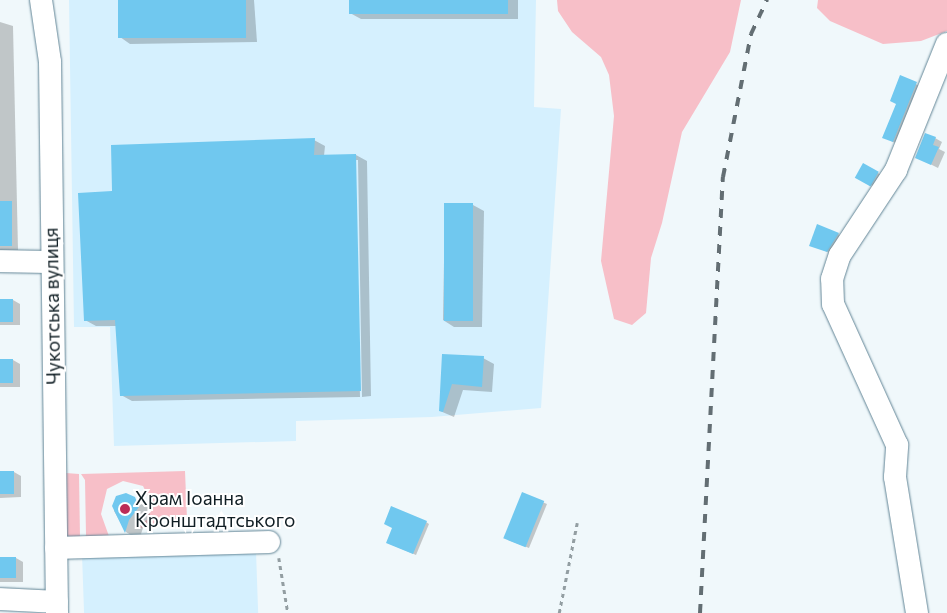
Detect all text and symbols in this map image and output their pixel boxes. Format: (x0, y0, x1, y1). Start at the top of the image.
street label: Чукотська вулиця (39, 227, 65, 385)
place label: Храм Іоанна Кронштадтського (135, 487, 295, 531)
marker: Храм Іоанна Кронштадтського (119, 503, 131, 515)

